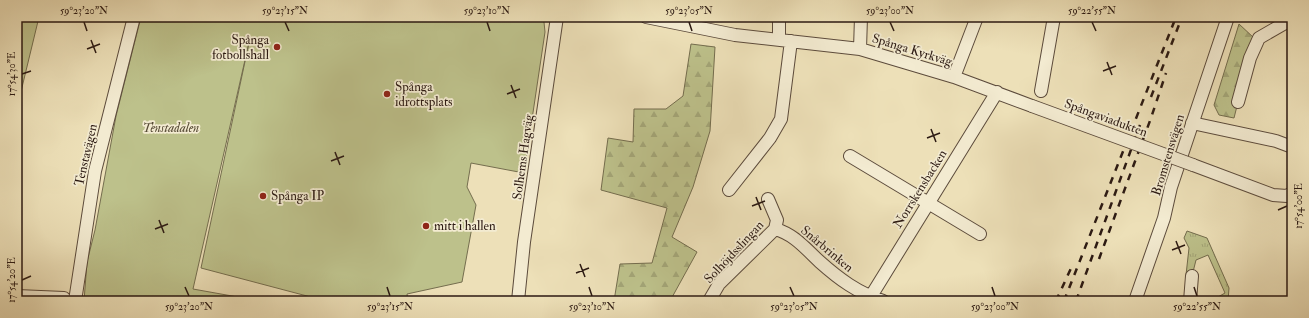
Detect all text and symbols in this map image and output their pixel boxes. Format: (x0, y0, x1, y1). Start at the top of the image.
text: 59°23'20"N (60, 5, 108, 17)
text: 59°23'15"N (262, 5, 308, 17)
text: 59°23'10"N (464, 5, 510, 17)
text: 59°23'05"N (665, 5, 713, 17)
text: 59°23'00"N (866, 5, 914, 17)
text: 59°22'55"N (1068, 5, 1116, 17)
street label: Spånga Kyrkväg (870, 30, 955, 71)
place label: Spånga fotbollshall (212, 32, 270, 63)
marker: Spånga fotbollshall (272, 42, 282, 52)
text: 17°54'30"E (6, 52, 18, 96)
place label: Spånga idrottsplats (395, 79, 453, 111)
marker: Spånga idrottsplats (382, 89, 392, 99)
street label: Spångaviadukten (1062, 96, 1150, 141)
street label: Bromstensvägen (1148, 112, 1188, 198)
street label: Solhems Hagväg (509, 113, 537, 201)
park label: Tenstadalen (143, 120, 199, 136)
street label: Tenstavägen (71, 122, 101, 188)
street label: Norrskensbacken (890, 147, 951, 231)
text: 17°54'00"E (1293, 183, 1305, 229)
place label: Spånga IP (271, 188, 325, 205)
marker: Spånga IP (258, 191, 268, 201)
street label: Solhöjdsslingan (701, 217, 767, 287)
place label: mitt i hallen (434, 218, 496, 234)
marker: mitt i hallen (421, 221, 431, 231)
street label: Snårbrinken (797, 222, 857, 276)
text: 17°54'20"E (6, 257, 18, 303)
text: 59°23'20"N (165, 301, 213, 313)
text: 59°23'15"N (367, 301, 413, 313)
text: 59°23'10"N (569, 301, 615, 313)
text: 59°23'05"N (770, 301, 818, 313)
text: 59°23'00"N (971, 301, 1019, 313)
text: 59°22'55"N (1173, 301, 1221, 313)

